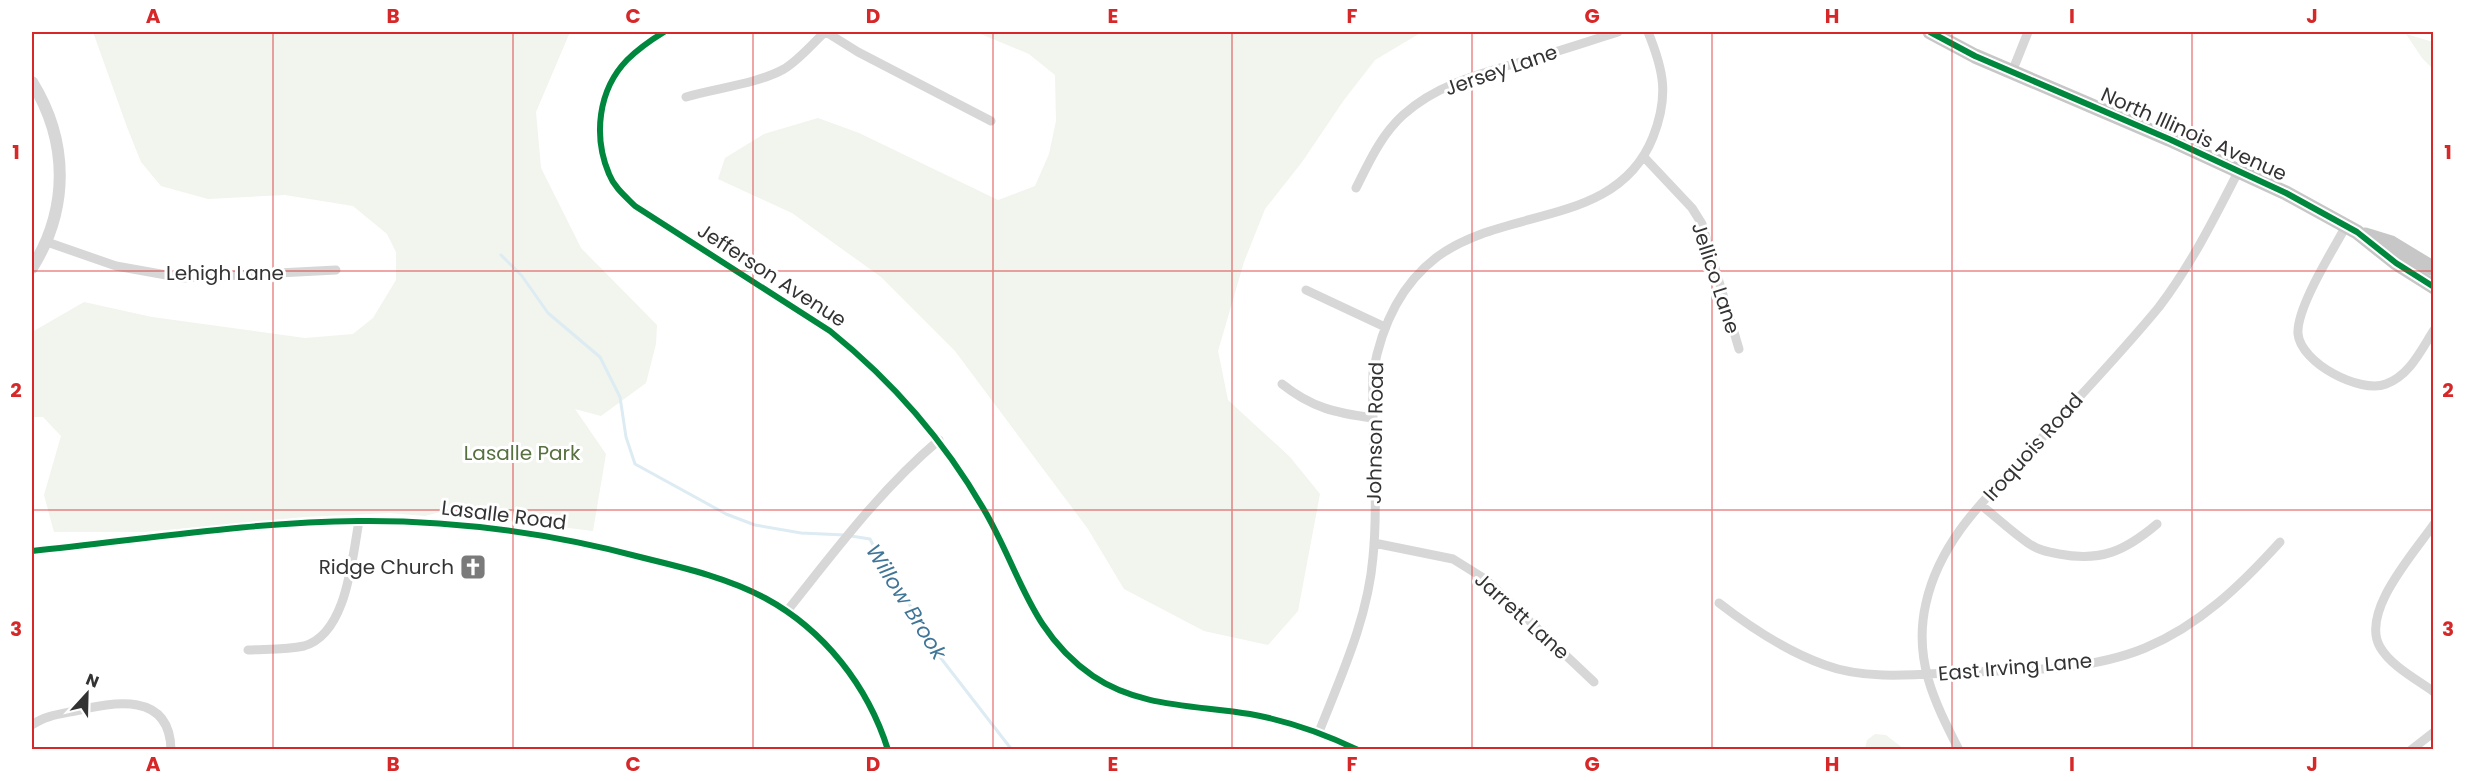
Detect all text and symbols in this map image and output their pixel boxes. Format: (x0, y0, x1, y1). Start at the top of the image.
text: A (146, 2, 161, 30)
text: B (386, 2, 400, 30)
text: C (625, 2, 641, 30)
text: D (866, 2, 880, 30)
text: E (1108, 2, 1118, 30)
text: F (1347, 2, 1358, 30)
text: G (1584, 2, 1600, 30)
text: H (1825, 2, 1839, 30)
text: I (2069, 2, 2075, 30)
text: J (2306, 2, 2318, 30)
street label: Jersey Lane (1441, 38, 1561, 102)
street label: North Illinois Avenue (2097, 80, 2291, 188)
text: 1 (12, 138, 20, 166)
text: 1 (2444, 138, 2452, 166)
street label: Jefferson Avenue (692, 216, 852, 334)
street label: Jellico Lane (1685, 219, 1747, 337)
street label: Lehigh Lane (166, 259, 284, 287)
street label: Johnson Road (1360, 362, 1390, 504)
text: 2 (10, 376, 22, 404)
text: 2 (2442, 376, 2454, 404)
street label: Iroquois Road (1977, 387, 2089, 507)
park label: Lasalle Park (464, 439, 581, 467)
street label: Lasalle Road (440, 493, 568, 537)
water label: Willow Brook (859, 538, 954, 666)
church icon: Ridge Church (458, 552, 488, 582)
place label: Ridge Church (319, 553, 454, 581)
street label: Jarrett Lane (1469, 566, 1575, 666)
text: 3 (10, 615, 22, 643)
text: 3 (2442, 615, 2454, 643)
street label: East Irving Lane (1937, 646, 2093, 688)
north arrow (57, 664, 117, 724)
text: N (83, 668, 102, 693)
text: A (146, 750, 161, 778)
text: B (386, 750, 400, 778)
text: C (625, 750, 641, 778)
text: D (866, 750, 880, 778)
text: E (1108, 750, 1118, 778)
text: F (1347, 750, 1358, 778)
text: G (1584, 750, 1600, 778)
text: H (1825, 750, 1839, 778)
text: I (2069, 750, 2075, 778)
text: J (2306, 750, 2318, 778)

